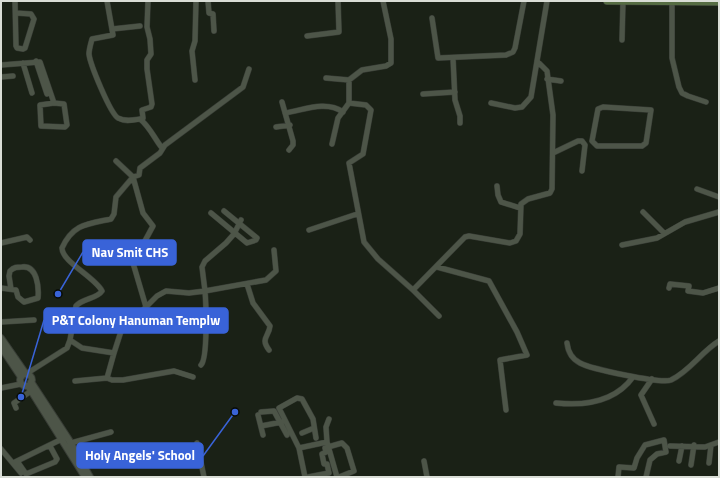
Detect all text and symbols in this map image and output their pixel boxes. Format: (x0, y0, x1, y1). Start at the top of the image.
callout: Nav Smit CHS (83, 240, 176, 265)
text: Nav Smit CHS (92, 242, 168, 262)
callout: P&T Colony Hanuman Templw (44, 308, 228, 333)
text: P&T Colony Hanuman Templw (52, 310, 220, 330)
callout: Holy Angels' School (77, 443, 203, 468)
text: Holy Angels' School (85, 445, 195, 465)

